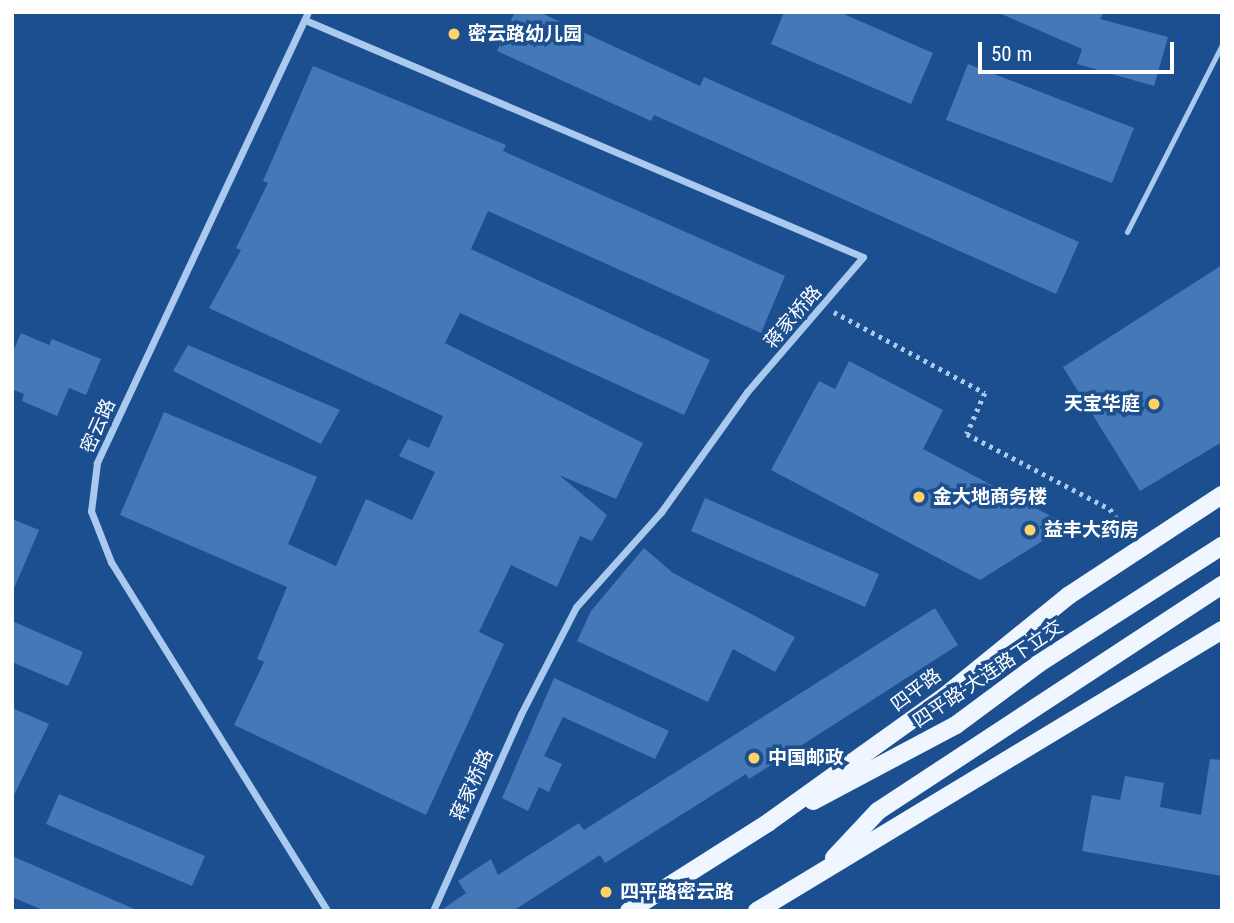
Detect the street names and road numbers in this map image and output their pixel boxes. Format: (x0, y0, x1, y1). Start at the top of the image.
street label: 蒋家桥路 (759, 281, 827, 353)
street label: 密云路 (76, 395, 120, 457)
street label: 四平路-大连路下立交 (909, 615, 1067, 733)
street label: 四平路 (886, 664, 946, 716)
street label: 蒋家桥路 (446, 746, 498, 824)

